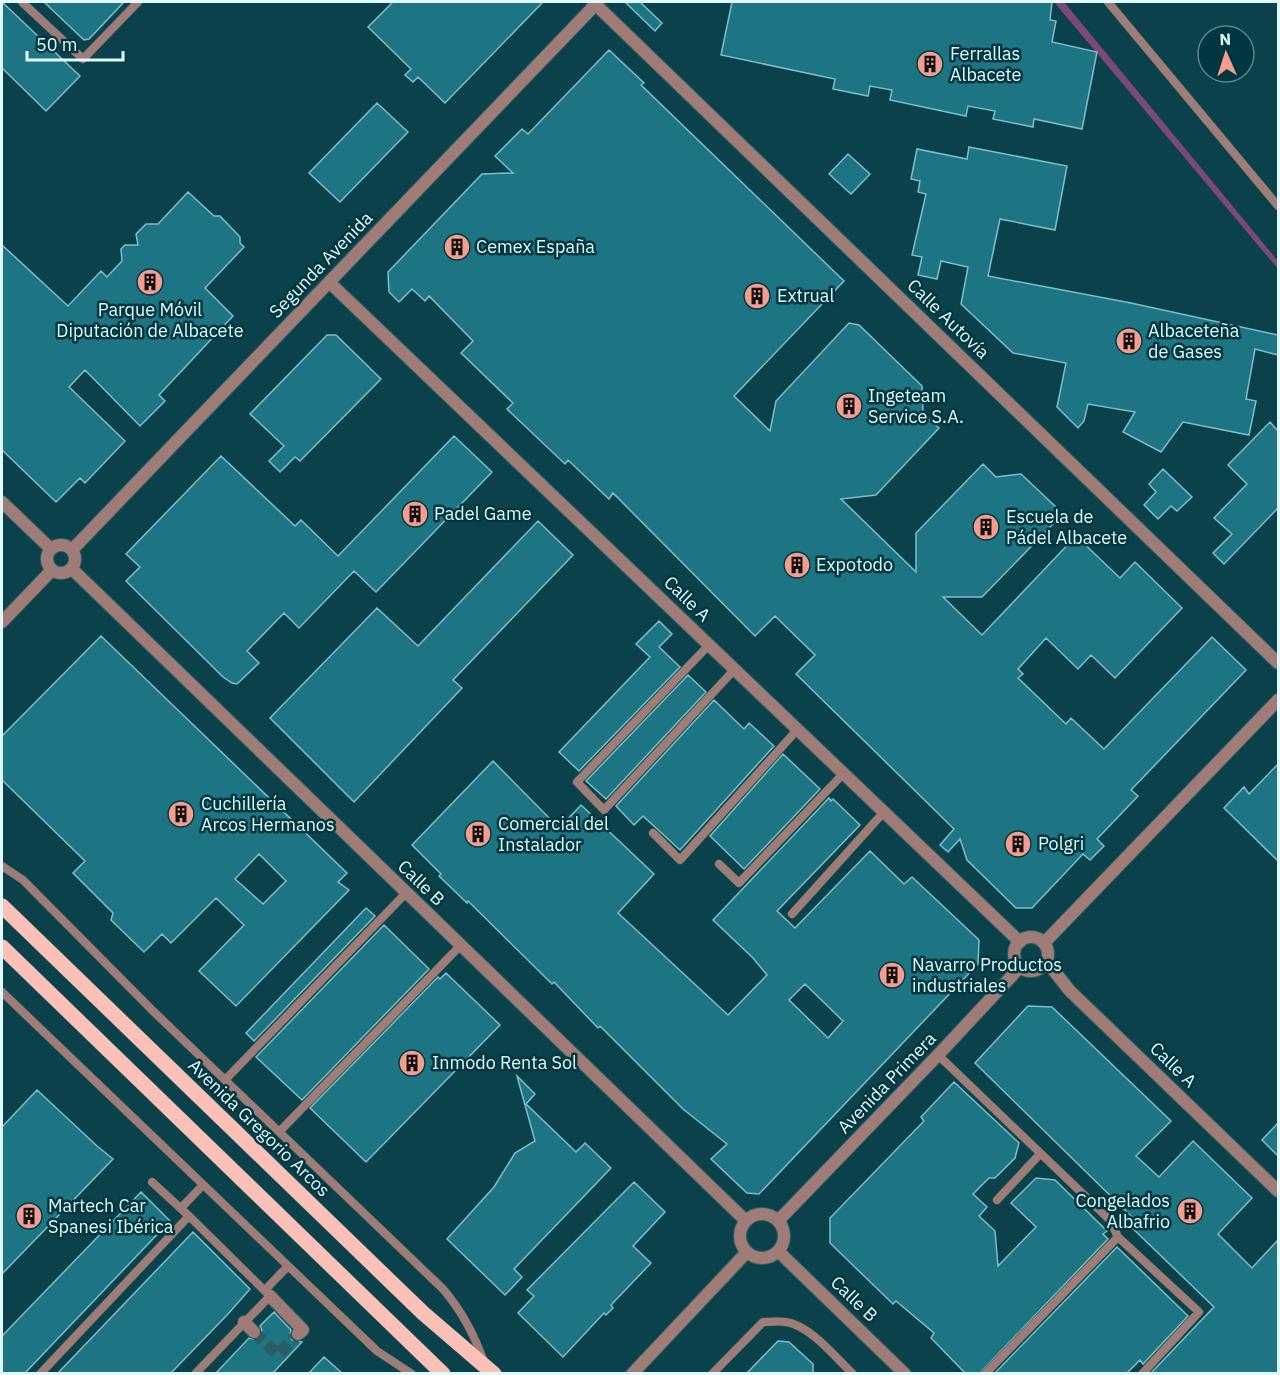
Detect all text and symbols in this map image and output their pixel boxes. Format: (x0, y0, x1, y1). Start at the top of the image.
scale bar (27, 24, 123, 62)
north arrow (1196, 24, 1256, 84)
text: N (1219, 29, 1232, 49)
text: 50 m (36, 33, 78, 56)
place label: Ferrallas Albacete (950, 42, 1022, 86)
building icon: Ferrallas Albacete (915, 49, 945, 79)
street label: Segunda Avenida (264, 206, 377, 323)
building icon: Cemex España (442, 232, 472, 262)
place label: Cemex España (476, 235, 595, 258)
building icon: Parque Móvil Diputación de Albacete (135, 267, 165, 297)
street label: Calle Autovía (902, 274, 995, 364)
building icon: Extrual (742, 281, 772, 311)
place label: Extrual (777, 284, 834, 307)
place label: Parque Móvil Diputación de Albacete (56, 298, 244, 342)
place label: Albaceteña de Gases (1148, 319, 1240, 363)
building icon: Albaceteña de Gases (1114, 326, 1144, 356)
place label: Ingeteam Service S.A. (868, 384, 964, 428)
building icon: Ingeteam Service S.A. (834, 391, 864, 421)
building icon: Padel Game (400, 499, 430, 529)
place label: Padel Game (434, 502, 532, 525)
place label: Escuela de Pádel Albacete (1006, 505, 1127, 549)
building icon: Escuela de Pádel Albacete (971, 512, 1001, 542)
building icon: Expotodo (782, 550, 812, 580)
place label: Expotodo (816, 553, 893, 576)
street label: Calle A (659, 571, 716, 627)
place label: Cuchillería Arcos Hermanos (201, 792, 335, 836)
building icon: Cuchillería Arcos Hermanos (166, 799, 196, 829)
place label: Comercial del Instalador (498, 812, 609, 856)
building icon: Comercial del Instalador (463, 819, 493, 849)
building icon: Polgri (1003, 829, 1033, 859)
place label: Polgri (1038, 832, 1084, 855)
street label: Calle B (393, 855, 450, 910)
place label: Navarro Productos industriales (912, 953, 1062, 997)
building icon: Navarro Productos industriales (877, 960, 907, 990)
street label: Avenida Primera (832, 1027, 941, 1138)
street label: Calle A (1145, 1037, 1202, 1093)
building icon: Inmodo Renta Sol (397, 1048, 427, 1078)
place label: Inmodo Renta Sol (432, 1051, 577, 1074)
street label: Avenida Gregorio Arcos (184, 1054, 335, 1201)
place label: Congelados Albafrio (1075, 1189, 1170, 1233)
place label: Martech Car Spanesi Ibérica (48, 1194, 174, 1238)
building icon: Congelados Albafrio (1175, 1196, 1205, 1226)
building icon: Martech Car Spanesi Ibérica (14, 1201, 44, 1231)
street label: Calle B (826, 1271, 883, 1326)

